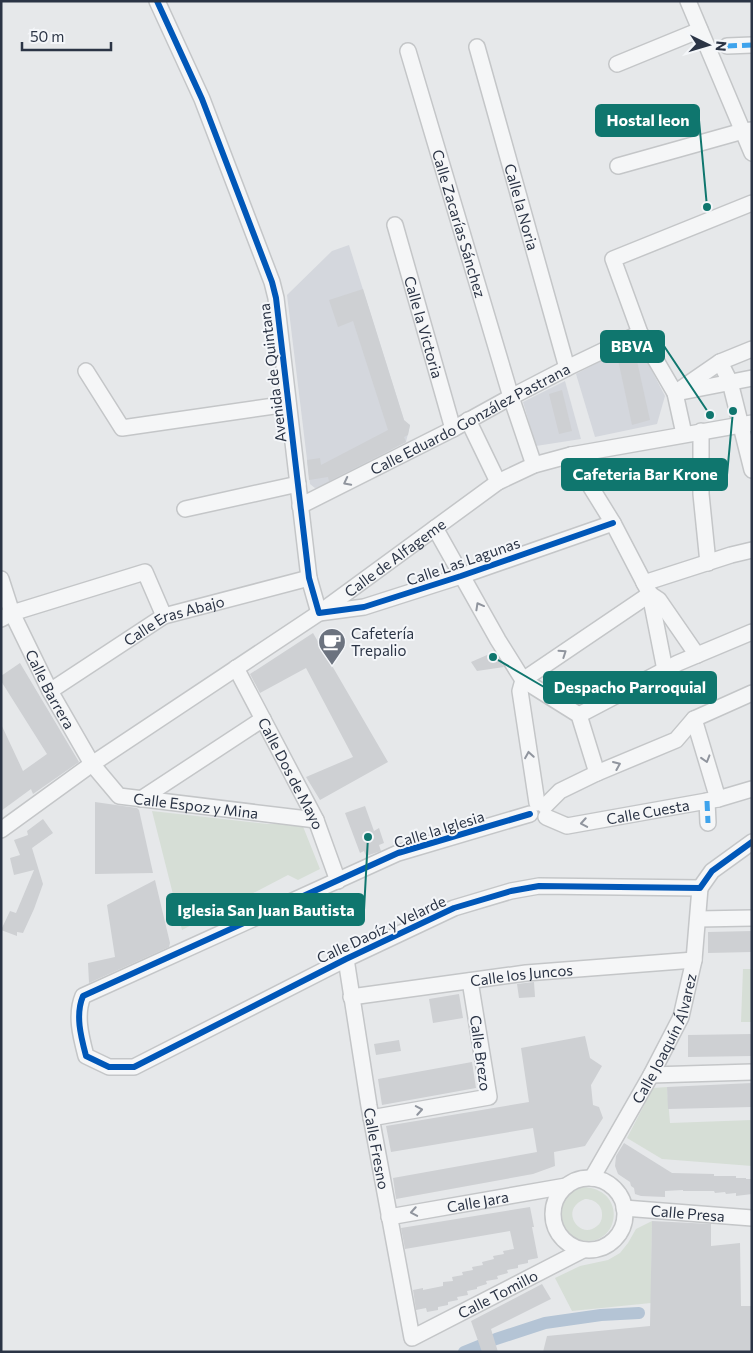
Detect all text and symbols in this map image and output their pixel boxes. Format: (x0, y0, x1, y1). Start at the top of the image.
scale bar (22, 20, 111, 52)
north arrow (683, 20, 733, 70)
text: 50 m (30, 27, 64, 45)
text: N (713, 40, 730, 52)
callout: Hostal leon (596, 105, 699, 136)
text: Hostal leon (607, 110, 689, 129)
street label: Calle Zacarías Sánchez (429, 147, 490, 300)
street label: Calle la Noria (501, 162, 543, 252)
street label: Calle la Victoria (401, 274, 447, 380)
street label: Avenida de Quintana (255, 302, 289, 444)
callout: BBVA (601, 331, 664, 362)
text: BBVA (611, 336, 654, 355)
street label: Calle Eduardo González Pastrana (367, 359, 573, 478)
callout: Cafeteria Bar Krone (562, 459, 727, 490)
text: Cafeteria Bar Krone (572, 464, 718, 483)
one-way arrow (344, 476, 353, 486)
street label: Calle de Alfageme (341, 515, 449, 600)
street label: Calle Las Lagunas (404, 533, 522, 589)
street label: Calle Eras Abajo (120, 592, 226, 649)
one-way arrow (475, 602, 485, 611)
place label: Cafetería Trepalio (351, 624, 414, 659)
cafe icon: Cafetería Trepalio (317, 627, 347, 666)
street label: Calle Barrera (22, 646, 79, 732)
one-way arrow (557, 650, 567, 659)
callout: Despacho Parroquial (544, 672, 716, 703)
text: Despacho Parroquial (554, 677, 706, 696)
street label: Calle Dos de Mayo (255, 714, 328, 832)
one-way arrow (525, 751, 535, 760)
one-way arrow (700, 755, 710, 763)
one-way arrow (612, 761, 621, 771)
street label: Calle Espoz y Mina (132, 789, 259, 822)
street label: Calle Cuesta (605, 795, 691, 828)
street label: Calle la Iglesia (392, 807, 486, 851)
one-way arrow (580, 817, 588, 827)
street label: Calle Daoíz y Velarde (314, 891, 448, 967)
callout: Iglesia San Juan Bautista (167, 894, 364, 925)
text: Iglesia San Juan Bautista (177, 900, 355, 919)
street label: Calle los Juncos (469, 960, 574, 990)
street label: Calle Joaquín Álvarez (628, 972, 700, 1107)
street label: Calle Brezo (467, 1014, 495, 1092)
one-way arrow (414, 1105, 423, 1115)
street label: Calle Fresno (360, 1106, 393, 1191)
street label: Calle Jara (445, 1187, 510, 1216)
street label: Calle Presa (650, 1201, 726, 1225)
one-way arrow (410, 1207, 419, 1217)
street label: Calle Tomillo (455, 1266, 541, 1322)

